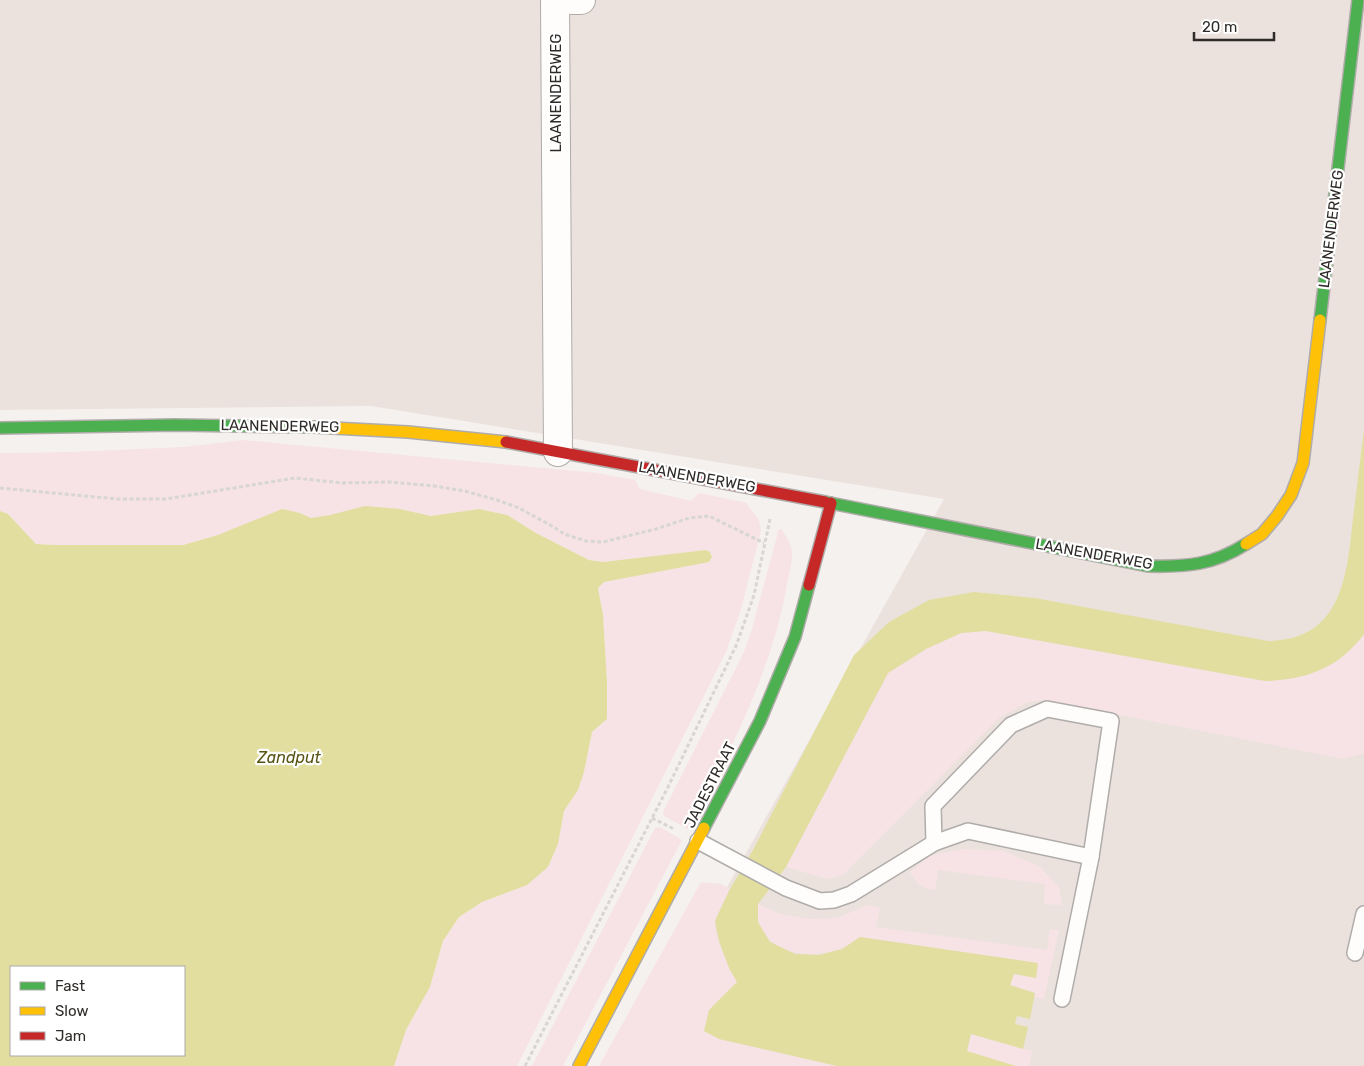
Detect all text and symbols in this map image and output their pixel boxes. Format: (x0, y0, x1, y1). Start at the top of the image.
scale bar (1194, 10, 1274, 42)
text: 20 m (1202, 18, 1237, 36)
street label: LAANENDERWEG (547, 34, 565, 152)
street label: LAANENDERWEG (1315, 169, 1347, 289)
street label: LAANENDERWEG (220, 416, 340, 436)
street label: LAANENDERWEG (637, 458, 757, 496)
street label: LAANENDERWEG (1034, 535, 1154, 573)
street label: JADESTRAAT (681, 739, 740, 831)
water label: Zandput (256, 748, 322, 767)
legend (10, 966, 185, 1056)
text: Fast (55, 977, 85, 995)
text: Slow (55, 1002, 88, 1020)
text: Jam (55, 1027, 86, 1045)

